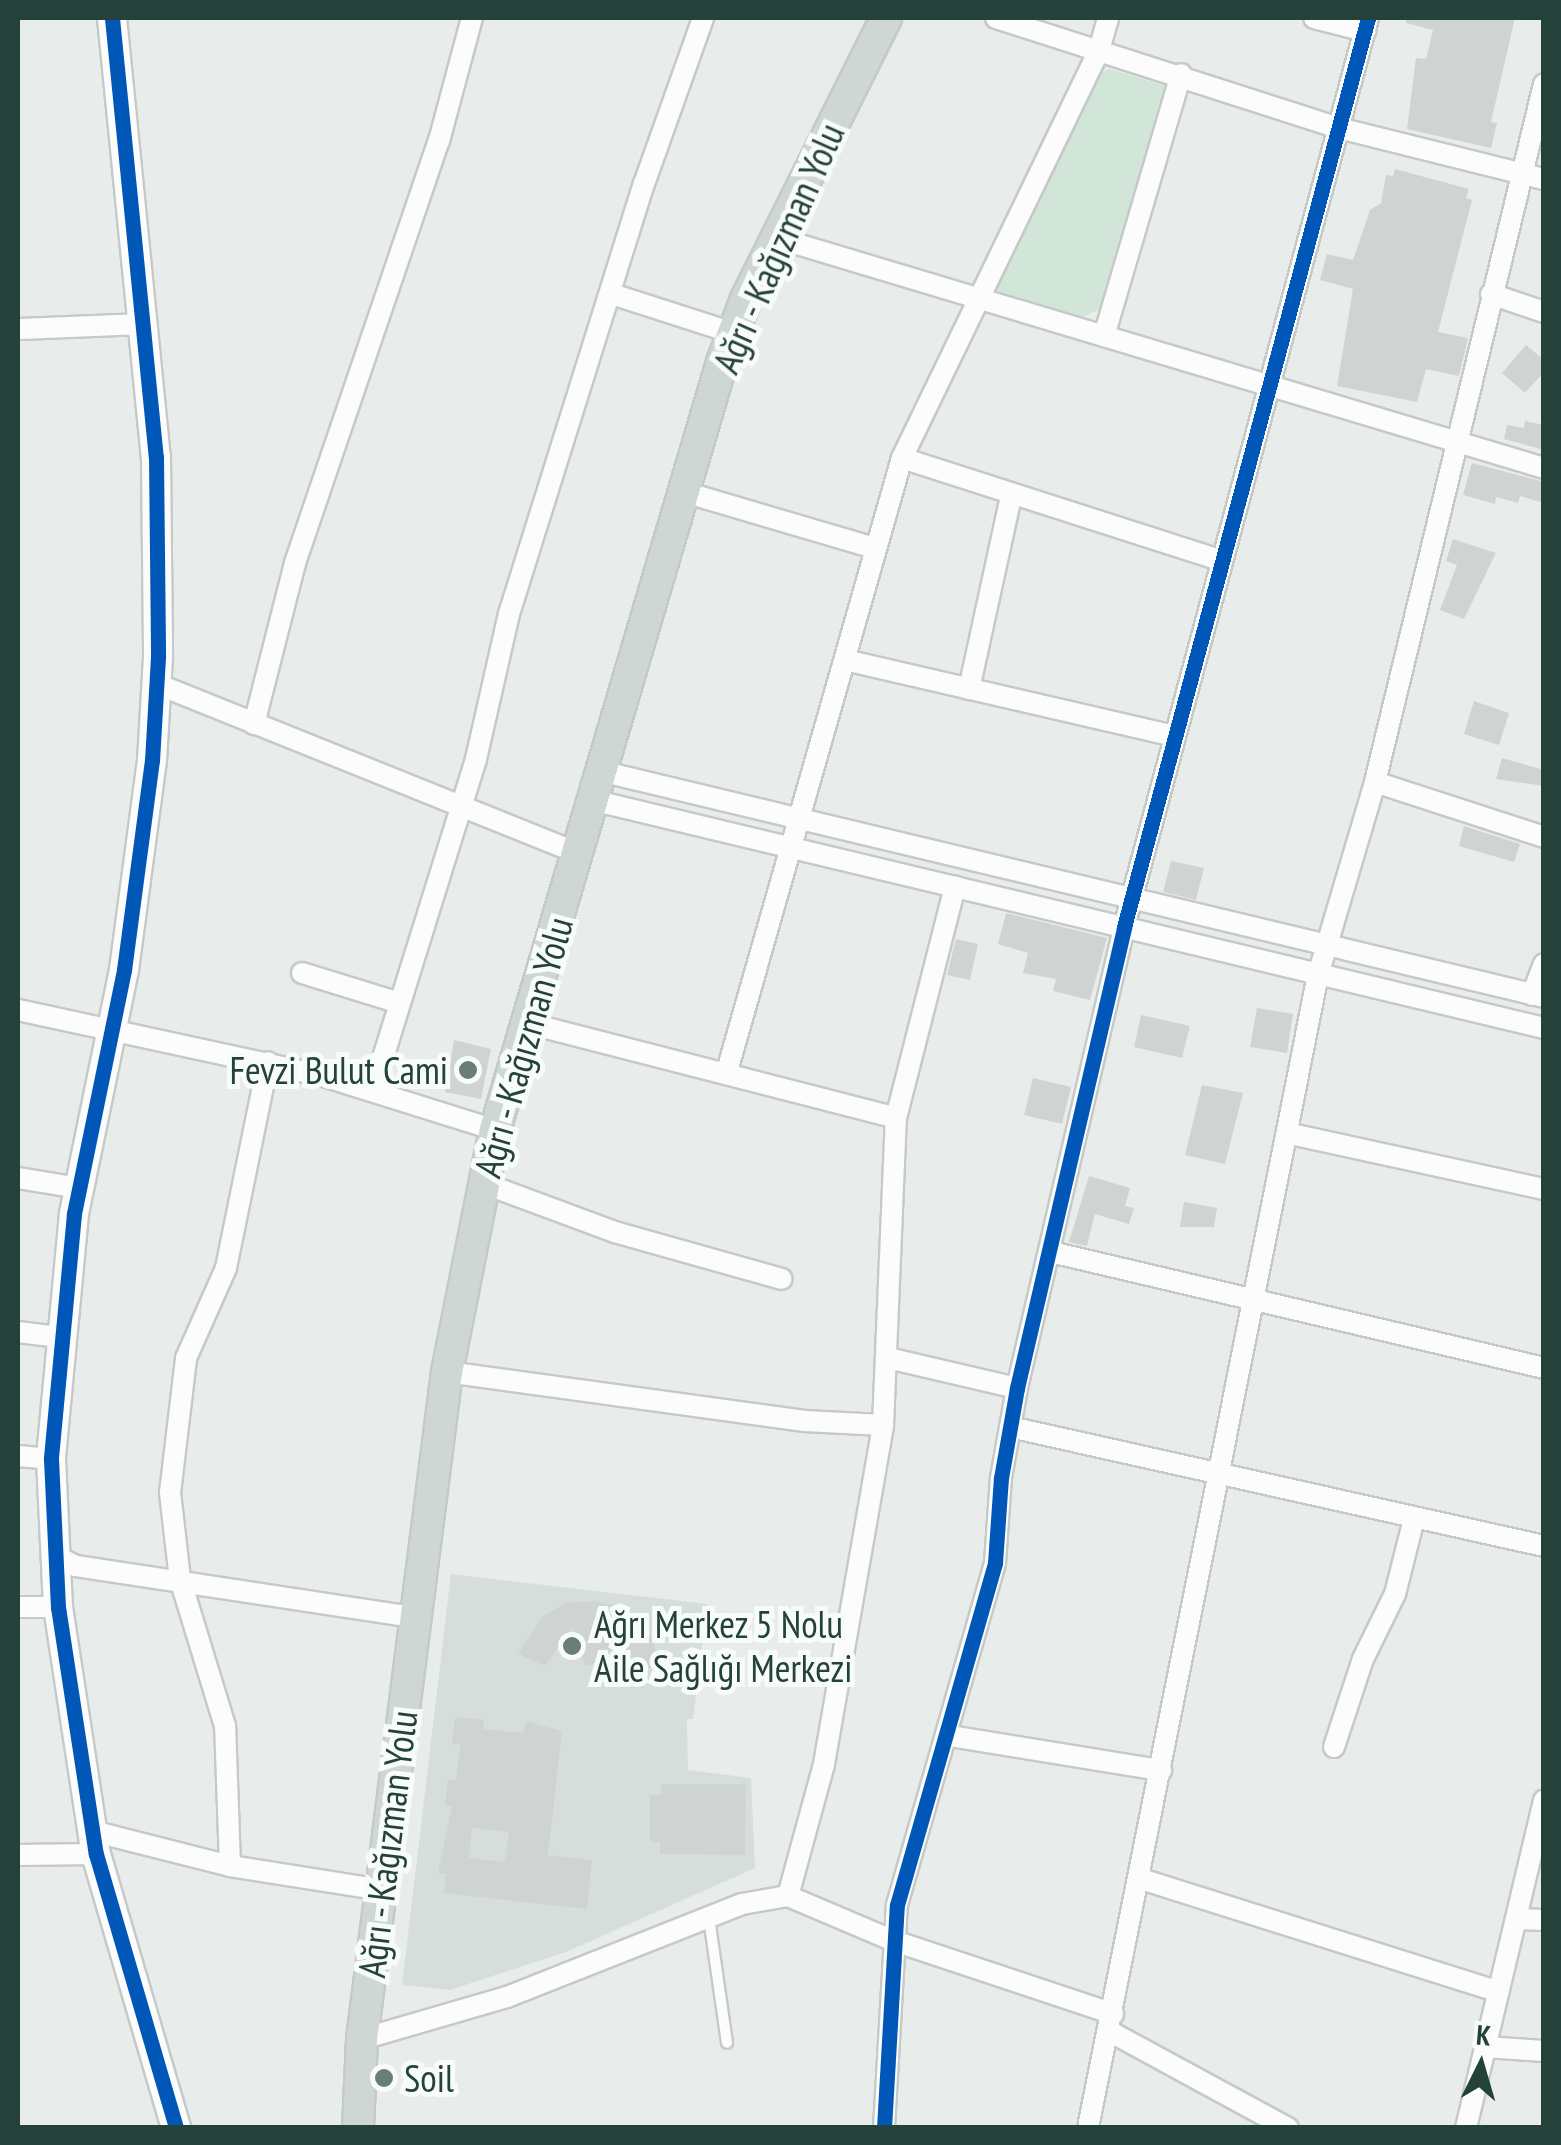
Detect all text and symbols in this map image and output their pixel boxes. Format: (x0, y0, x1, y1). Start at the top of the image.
street label: Ağrı - Kağızman Yolu (702, 114, 854, 382)
street label: Ağrı - Kağızman Yolu (464, 910, 582, 1184)
place label: Fevzi Bulut Cami (229, 1047, 448, 1093)
marker: Fevzi Bulut Cami (457, 1059, 479, 1081)
place label: Ağrı Merkez 5 Nolu Aile Sağlığı Merkezi (594, 1601, 853, 1690)
marker: Ağrı Merkez 5 Nolu Aile Sağlığı Merkezi (559, 1633, 585, 1659)
street label: Ağrı - Kağızman Yolu (348, 1706, 426, 1982)
north arrow (1431, 2015, 1531, 2115)
text: K (1475, 2016, 1493, 2054)
place label: Soil (404, 2055, 454, 2101)
marker: Soil (373, 2067, 395, 2089)

